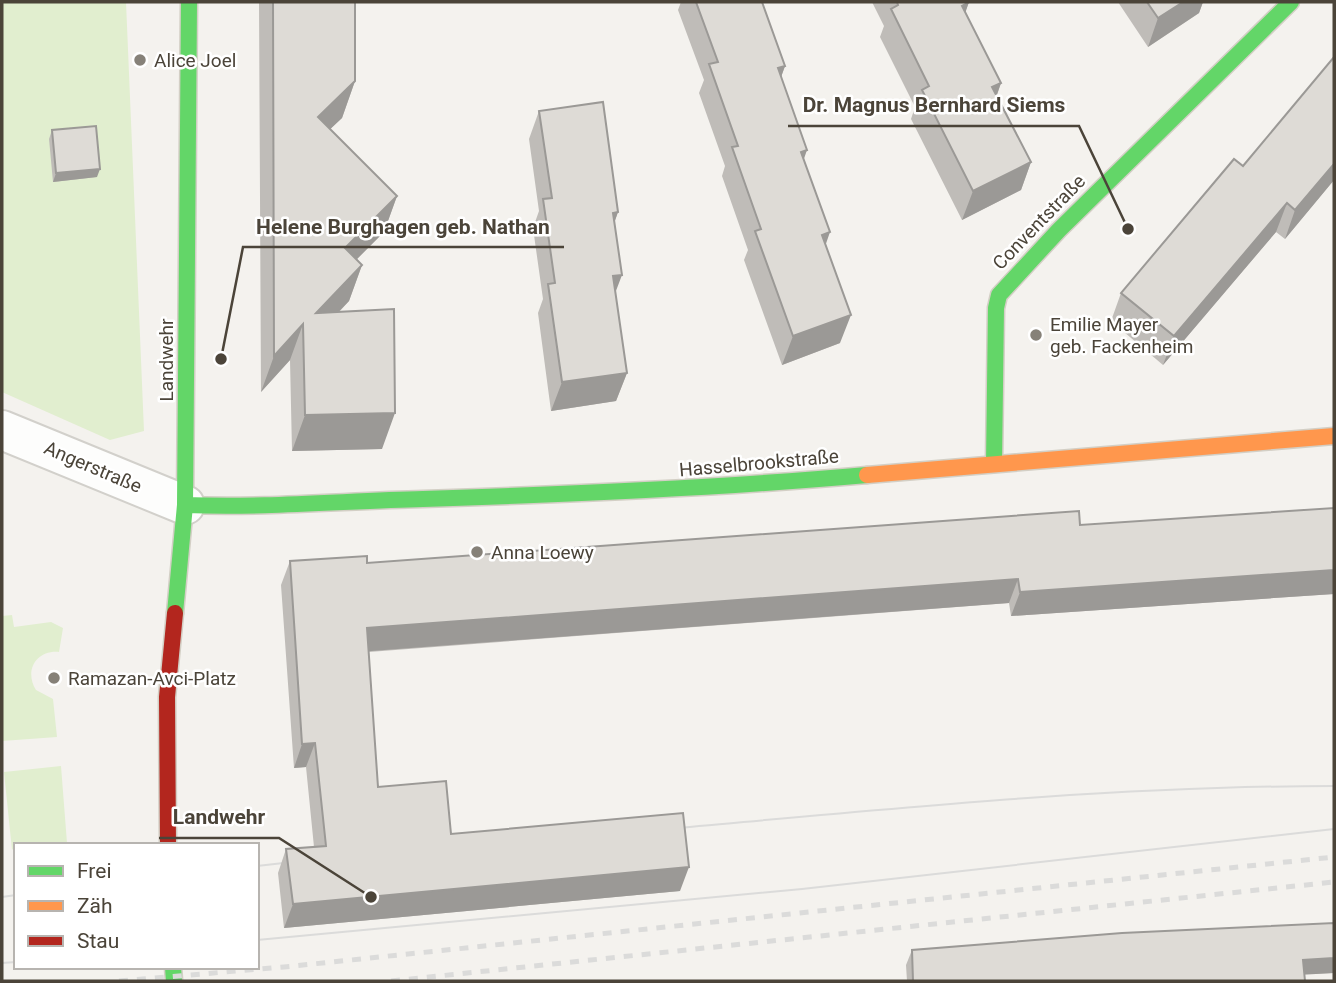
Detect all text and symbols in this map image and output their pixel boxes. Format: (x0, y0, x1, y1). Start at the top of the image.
place label: Alice Joel (154, 49, 236, 72)
marker: Alice Joel (132, 52, 148, 68)
callout: Dr. Magnus Bernhard Siems (788, 84, 1079, 126)
text: Dr. Magnus Bernhard Siems (803, 93, 1066, 117)
street label: Conventstraße (988, 170, 1090, 274)
callout: Helene Burghagen geb. Nathan (243, 205, 564, 247)
text: Helene Burghagen geb. Nathan (256, 215, 550, 239)
place label: Emilie Mayer geb. Fackenheim (1050, 313, 1193, 358)
street label: Landwehr (155, 318, 178, 402)
marker: Emilie Mayer geb. Fackenheim (1028, 327, 1044, 343)
street label: Angerstraße (41, 436, 145, 498)
street label: Hasselbrookstraße (678, 445, 840, 481)
place label: Anna Loewy (491, 541, 594, 564)
marker: Anna Loewy (469, 544, 485, 560)
place label: Ramazan-Avci-Platz (68, 667, 236, 690)
marker: Ramazan-Avci-Platz (46, 670, 62, 686)
callout: Landwehr (159, 796, 279, 838)
text: Landwehr (173, 805, 266, 829)
legend (14, 843, 259, 969)
text: Frei (77, 859, 112, 883)
text: Zäh (77, 894, 113, 918)
text: Stau (77, 929, 119, 953)

